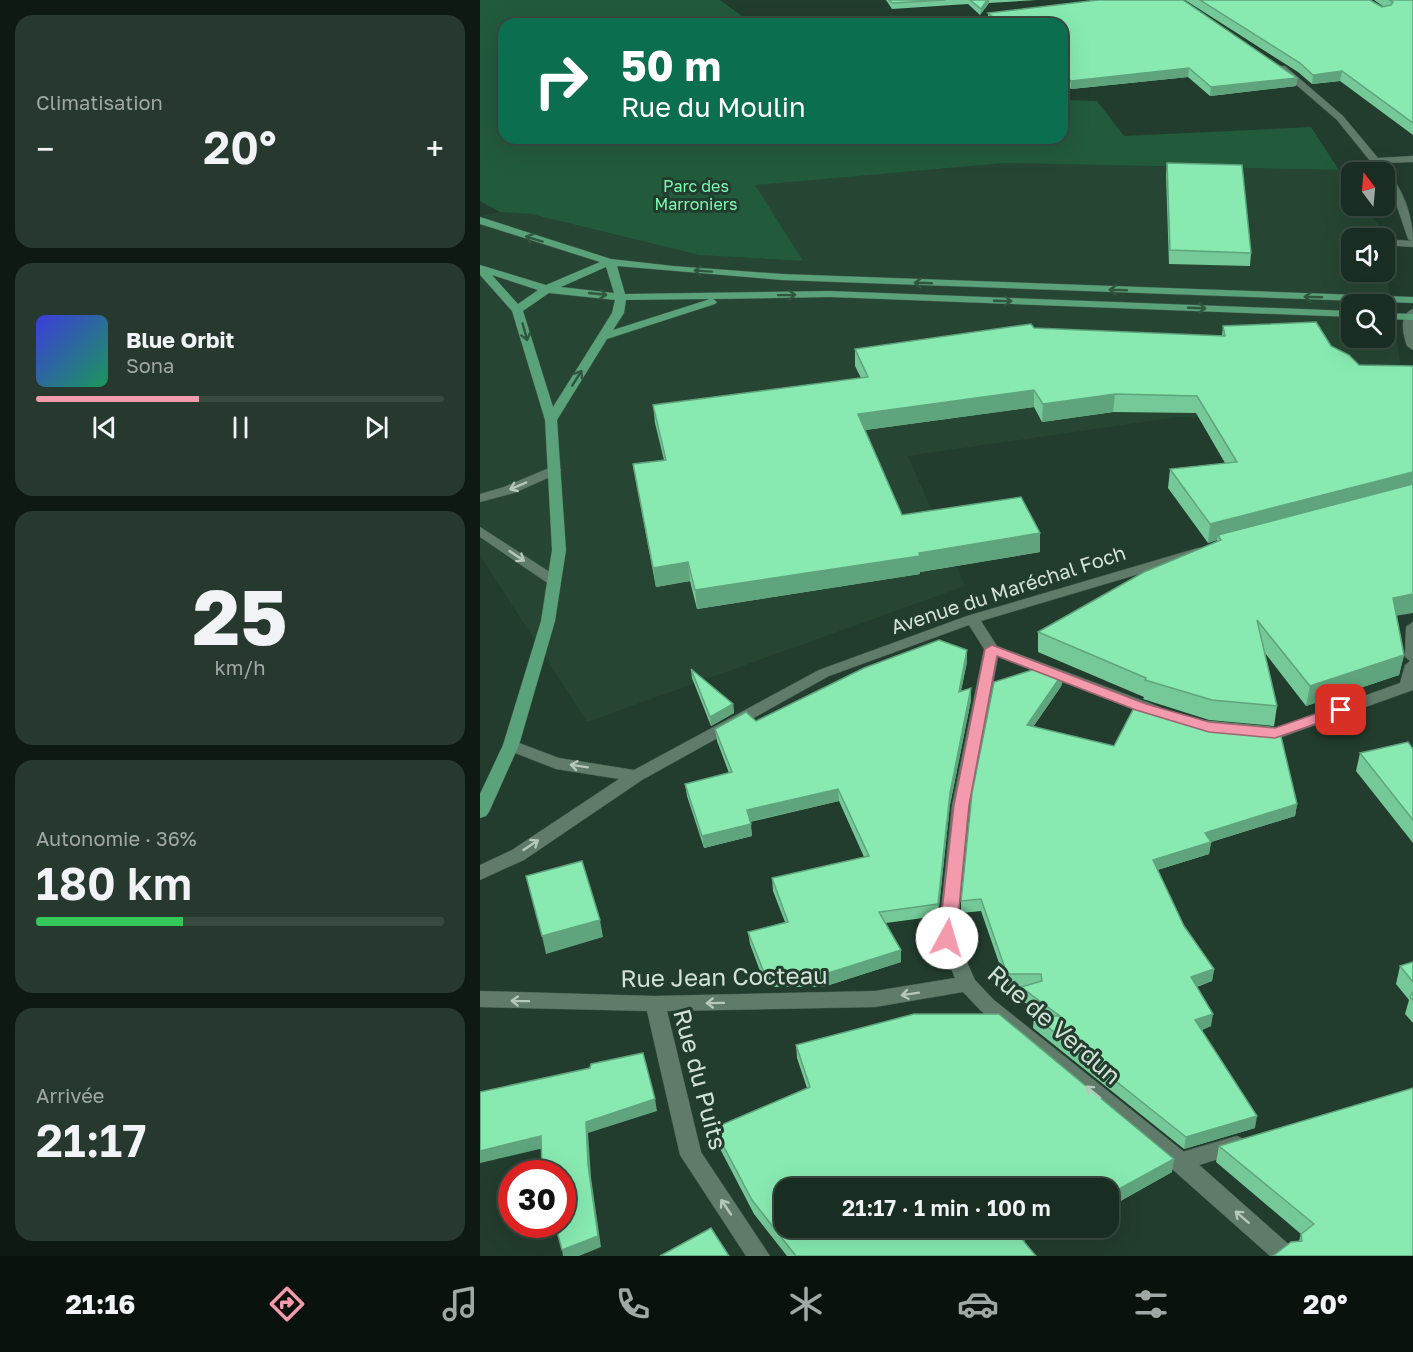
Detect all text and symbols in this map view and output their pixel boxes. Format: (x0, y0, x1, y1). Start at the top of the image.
text: 50 m (621, 40, 721, 90)
icon: right (522, 42, 600, 120)
text: Climatisation (36, 90, 163, 114)
text: Rue du Moulin (621, 91, 806, 123)
text: 20° (203, 120, 277, 174)
text: − (36, 129, 54, 168)
text: + (426, 129, 444, 168)
north arrow (1341, 162, 1395, 216)
map controls (1341, 162, 1395, 348)
park label: Parc des Marroniers (655, 176, 737, 214)
button: sound (1341, 228, 1395, 282)
one-way arrow (525, 233, 544, 244)
one-way arrow (694, 265, 714, 276)
one-way arrow (913, 277, 933, 288)
one-way arrow (1108, 284, 1128, 296)
one-way arrow (588, 289, 608, 300)
one-way arrow (776, 289, 796, 301)
one-way arrow (1303, 292, 1323, 303)
button: search (1341, 294, 1395, 348)
one-way arrow (992, 295, 1012, 306)
one-way arrow (1187, 303, 1207, 314)
one-way arrow (520, 322, 531, 341)
text: Blue Orbit (126, 326, 234, 353)
text: Sona (126, 353, 174, 377)
one-way arrow (570, 370, 583, 387)
icon: previous (88, 411, 121, 444)
icon: pause (224, 411, 257, 444)
icon: next (360, 411, 393, 444)
one-way arrow (509, 481, 528, 492)
street label: Avenue du Maréchal Foch (888, 540, 1128, 638)
one-way arrow (508, 550, 525, 562)
text: 25 (192, 569, 288, 662)
text: km/h (215, 655, 265, 679)
pin (1315, 684, 1366, 735)
icon: arrive (1324, 693, 1357, 726)
one-way arrow (569, 760, 589, 771)
text: Autonomie · 36% (36, 826, 197, 850)
one-way arrow (523, 839, 540, 852)
text: 180 km (36, 856, 192, 910)
position arrow (915, 906, 979, 970)
street label: Rue de Verdun (983, 958, 1127, 1090)
street label: Rue Jean Cocteau (620, 960, 828, 992)
one-way arrow (900, 988, 920, 999)
one-way arrow (511, 995, 531, 1007)
one-way arrow (706, 997, 726, 1008)
street label: Rue du Puits (668, 1005, 734, 1153)
text: Arrivée (36, 1083, 104, 1107)
one-way arrow (1085, 1085, 1101, 1098)
text: 21:17 (36, 1113, 147, 1167)
speed limit sign: 30 (498, 1160, 576, 1238)
text: 21:17 · 1 min · 100 m (842, 1194, 1051, 1221)
one-way arrow (720, 1200, 732, 1216)
one-way arrow (1235, 1210, 1250, 1224)
icon: directions (266, 1283, 308, 1325)
icon: music (439, 1283, 481, 1325)
icon: phone (612, 1283, 654, 1325)
icon: climate (785, 1283, 827, 1325)
icon: car (957, 1283, 999, 1325)
icon: filters (1130, 1283, 1172, 1325)
text: 21:16 (65, 1288, 135, 1320)
text: 20° (1303, 1288, 1348, 1320)

